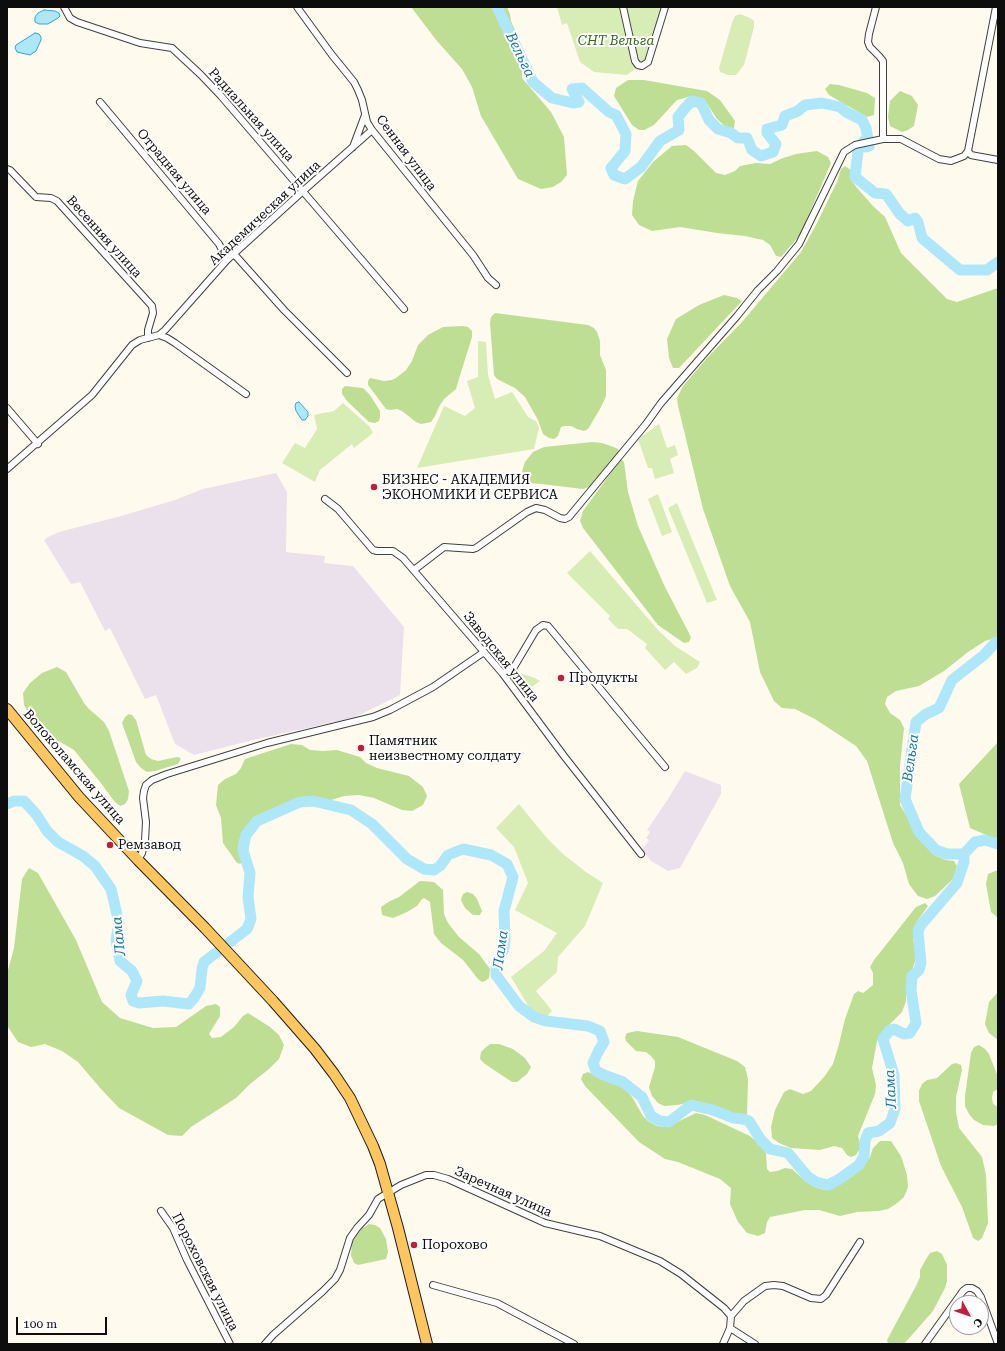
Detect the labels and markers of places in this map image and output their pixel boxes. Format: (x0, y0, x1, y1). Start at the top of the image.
place label: БИЗНЕС - АКАДЕМИЯ ЭКОНОМИКИ И СЕРВИСА (382, 472, 558, 503)
marker: БИЗНЕС - АКАДЕМИЯ ЭКОНОМИКИ И СЕРВИСА (369, 482, 379, 492)
place label: Продукты (569, 670, 638, 686)
marker: Продукты (556, 673, 566, 683)
place label: Памятник неизвестному солдату (369, 733, 521, 764)
marker: Памятник неизвестному солдату (356, 743, 366, 753)
place label: Ремзавод (118, 837, 181, 853)
marker: Ремзавод (105, 840, 115, 850)
place label: Порохово (422, 1237, 488, 1253)
marker: Порохово (409, 1240, 419, 1250)

